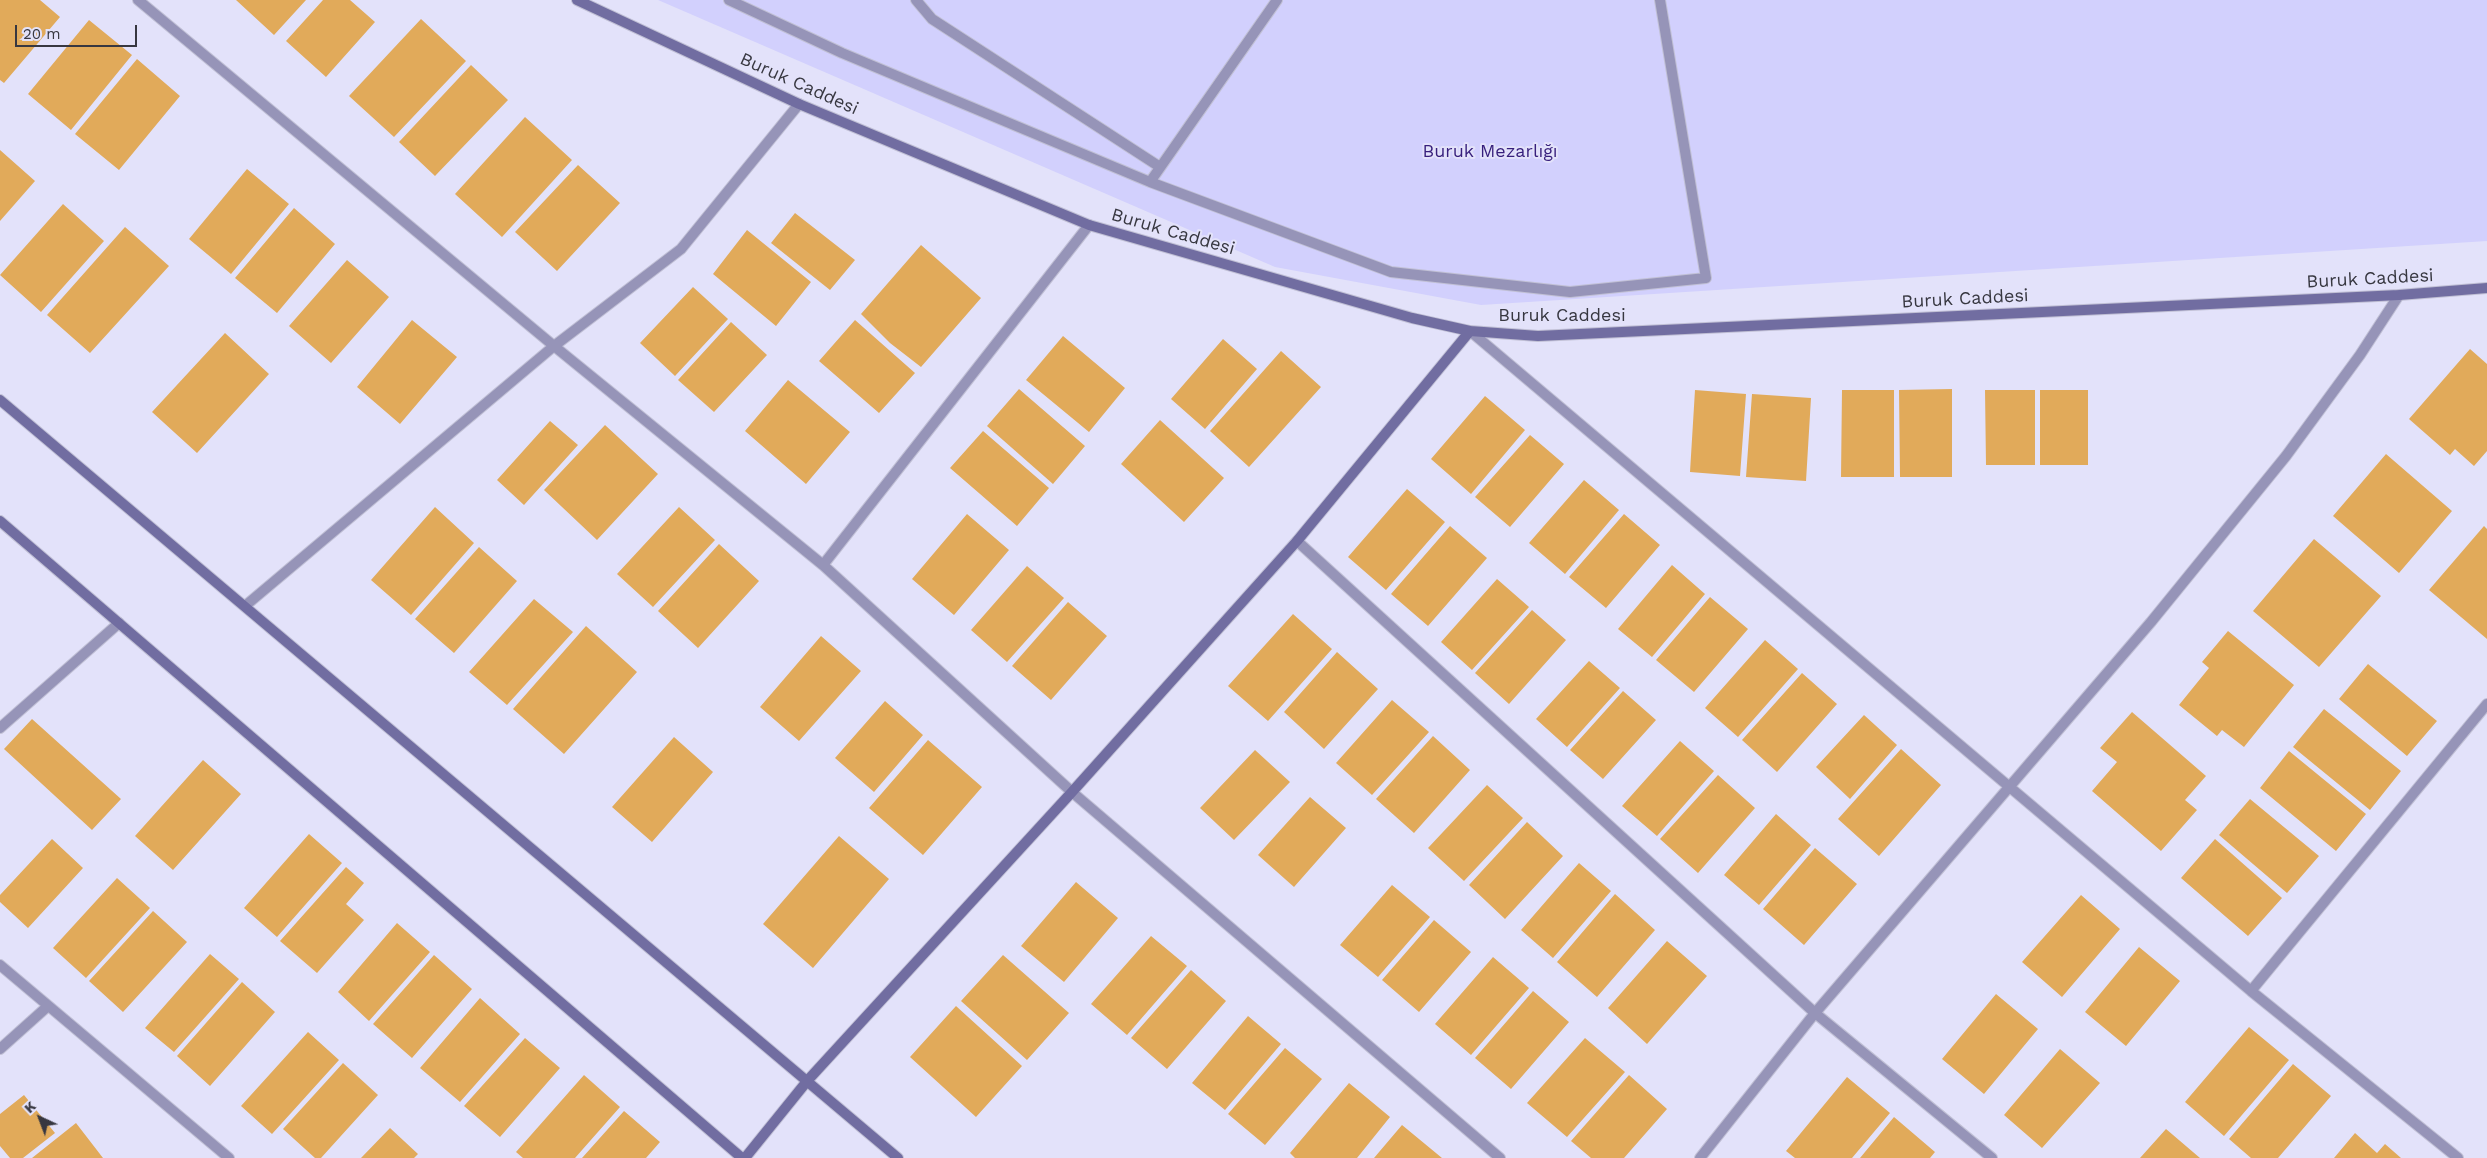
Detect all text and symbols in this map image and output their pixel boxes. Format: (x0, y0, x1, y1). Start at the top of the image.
scale bar (18, 15, 140, 47)
text: 20 m (23, 25, 61, 43)
street label: Buruk Caddesi (736, 48, 862, 120)
park label: Buruk Mezarlığı (1422, 141, 1558, 163)
street label: Buruk Caddesi (1109, 204, 1237, 260)
street label: Buruk Caddesi (2306, 265, 2434, 293)
street label: Buruk Caddesi (1901, 285, 2029, 313)
street label: Buruk Caddesi (1498, 305, 1626, 327)
north arrow (15, 1093, 65, 1143)
text: K (21, 1098, 39, 1116)

